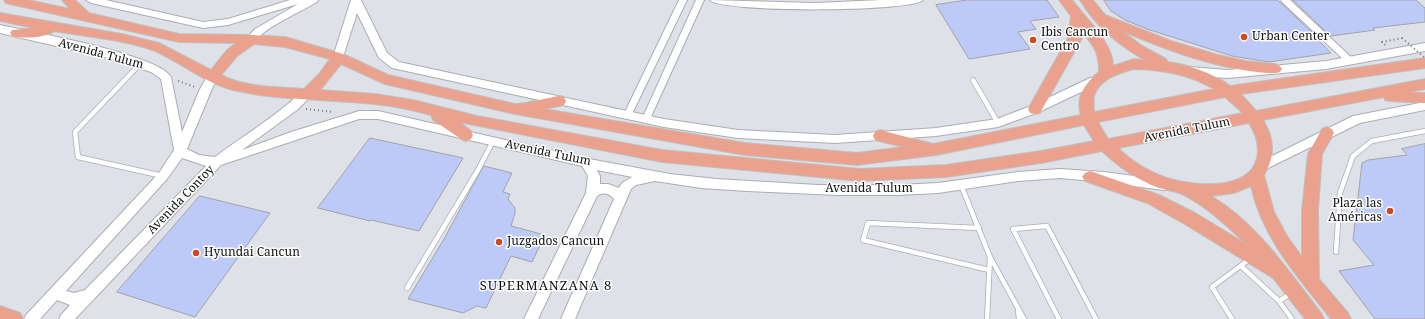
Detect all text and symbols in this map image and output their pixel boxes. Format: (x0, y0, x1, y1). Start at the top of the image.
place label: Ibis Cancun Centro (1041, 26, 1108, 54)
place label: Urban Center (1252, 30, 1329, 44)
marker: Urban Center (1239, 32, 1249, 42)
marker: Ibis Cancun Centro (1028, 35, 1038, 45)
street label: Avenida Tulum (57, 36, 145, 72)
street label: Avenida Tulum (1143, 115, 1231, 145)
street label: Avenida Tulum (504, 137, 592, 169)
street label: Avenida Contoy (145, 163, 217, 237)
street label: Avenida Tulum (825, 182, 913, 196)
place label: Plaza las Américas (1328, 197, 1382, 225)
marker: Plaza las Américas (1385, 206, 1395, 216)
place label: Juzgados Cancun (507, 235, 604, 249)
marker: Juzgados Cancun (494, 237, 504, 247)
place label: Hyundai Cancun (204, 246, 300, 260)
marker: Hyundai Cancun (191, 248, 201, 258)
district label: SUPERMANZANA 8 (480, 278, 612, 294)

